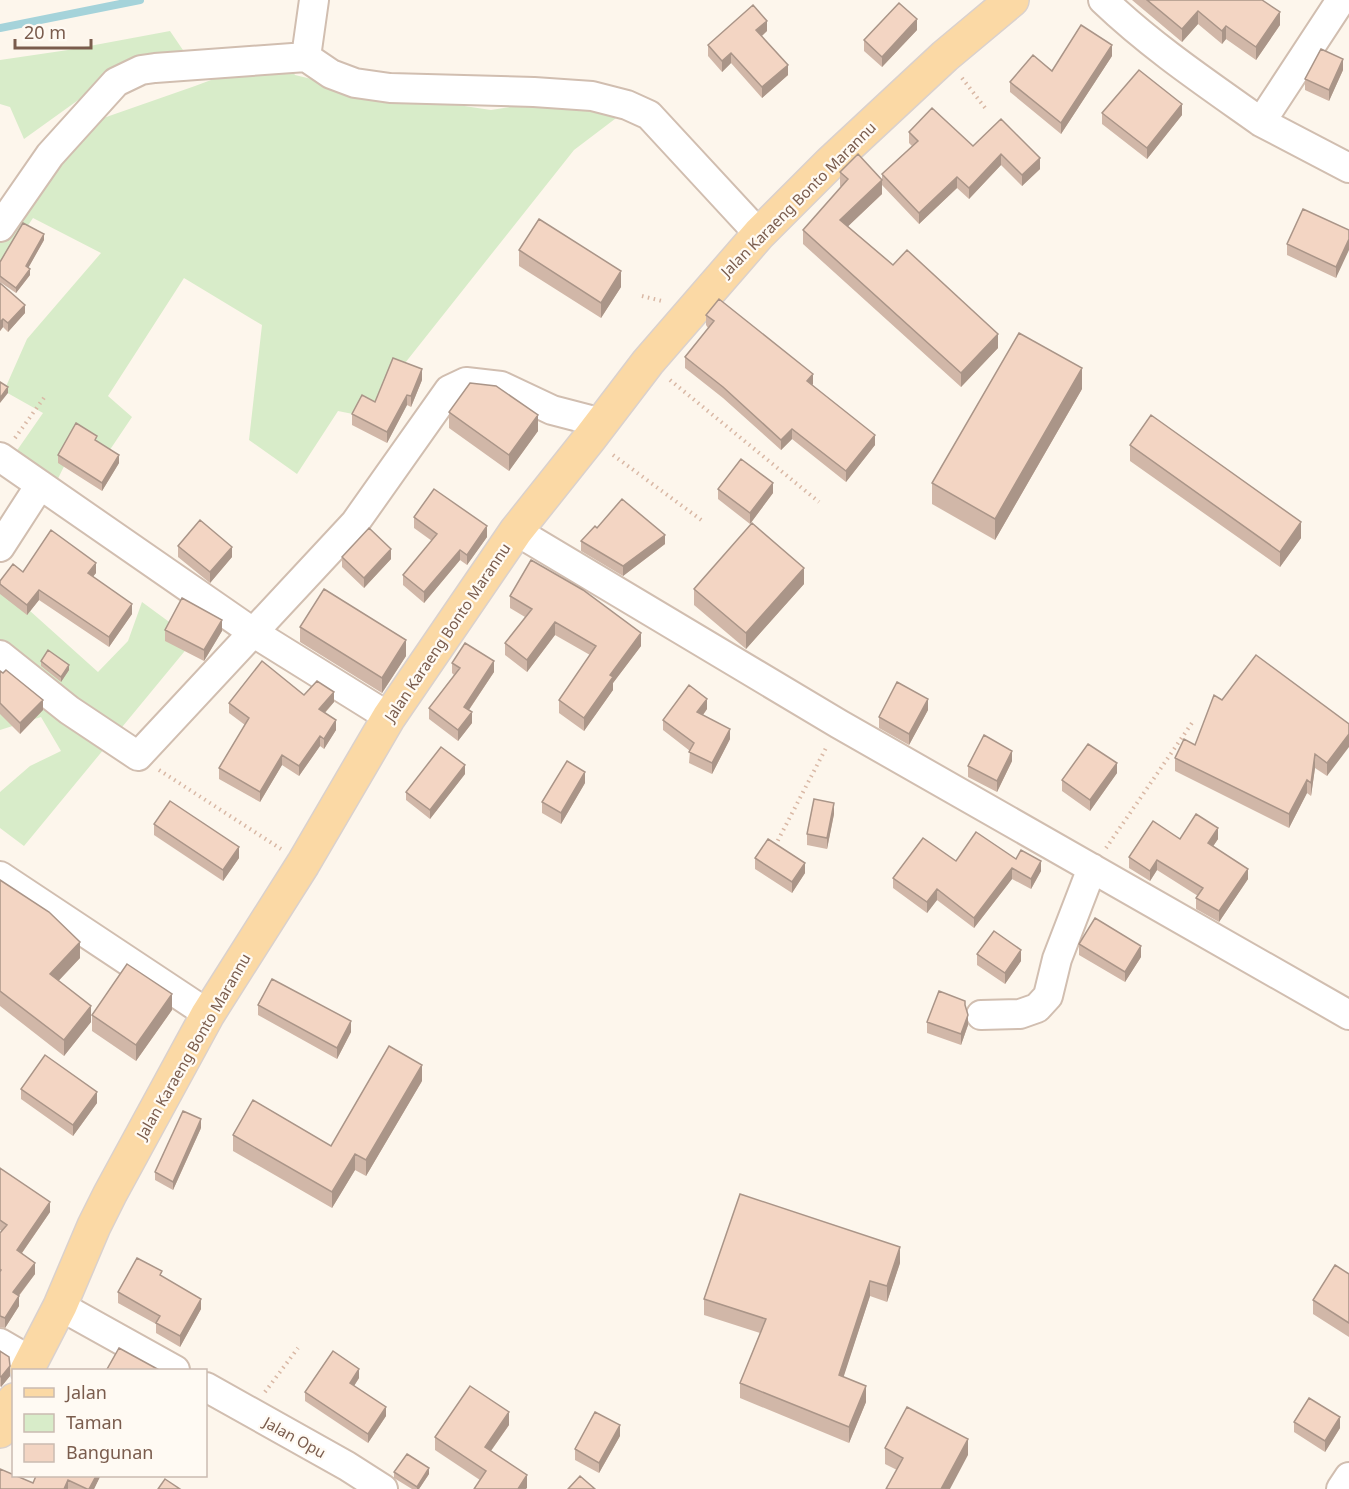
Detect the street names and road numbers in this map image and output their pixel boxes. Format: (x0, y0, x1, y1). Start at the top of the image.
street label: Jalan Karaeng Bonto Marannu (715, 117, 880, 282)
street label: Jalan Karaeng Bonto Marannu (378, 539, 514, 727)
street label: Jalan Karaeng Bonto Marannu (130, 949, 255, 1144)
street label: Jalan Opu (259, 1411, 330, 1462)

